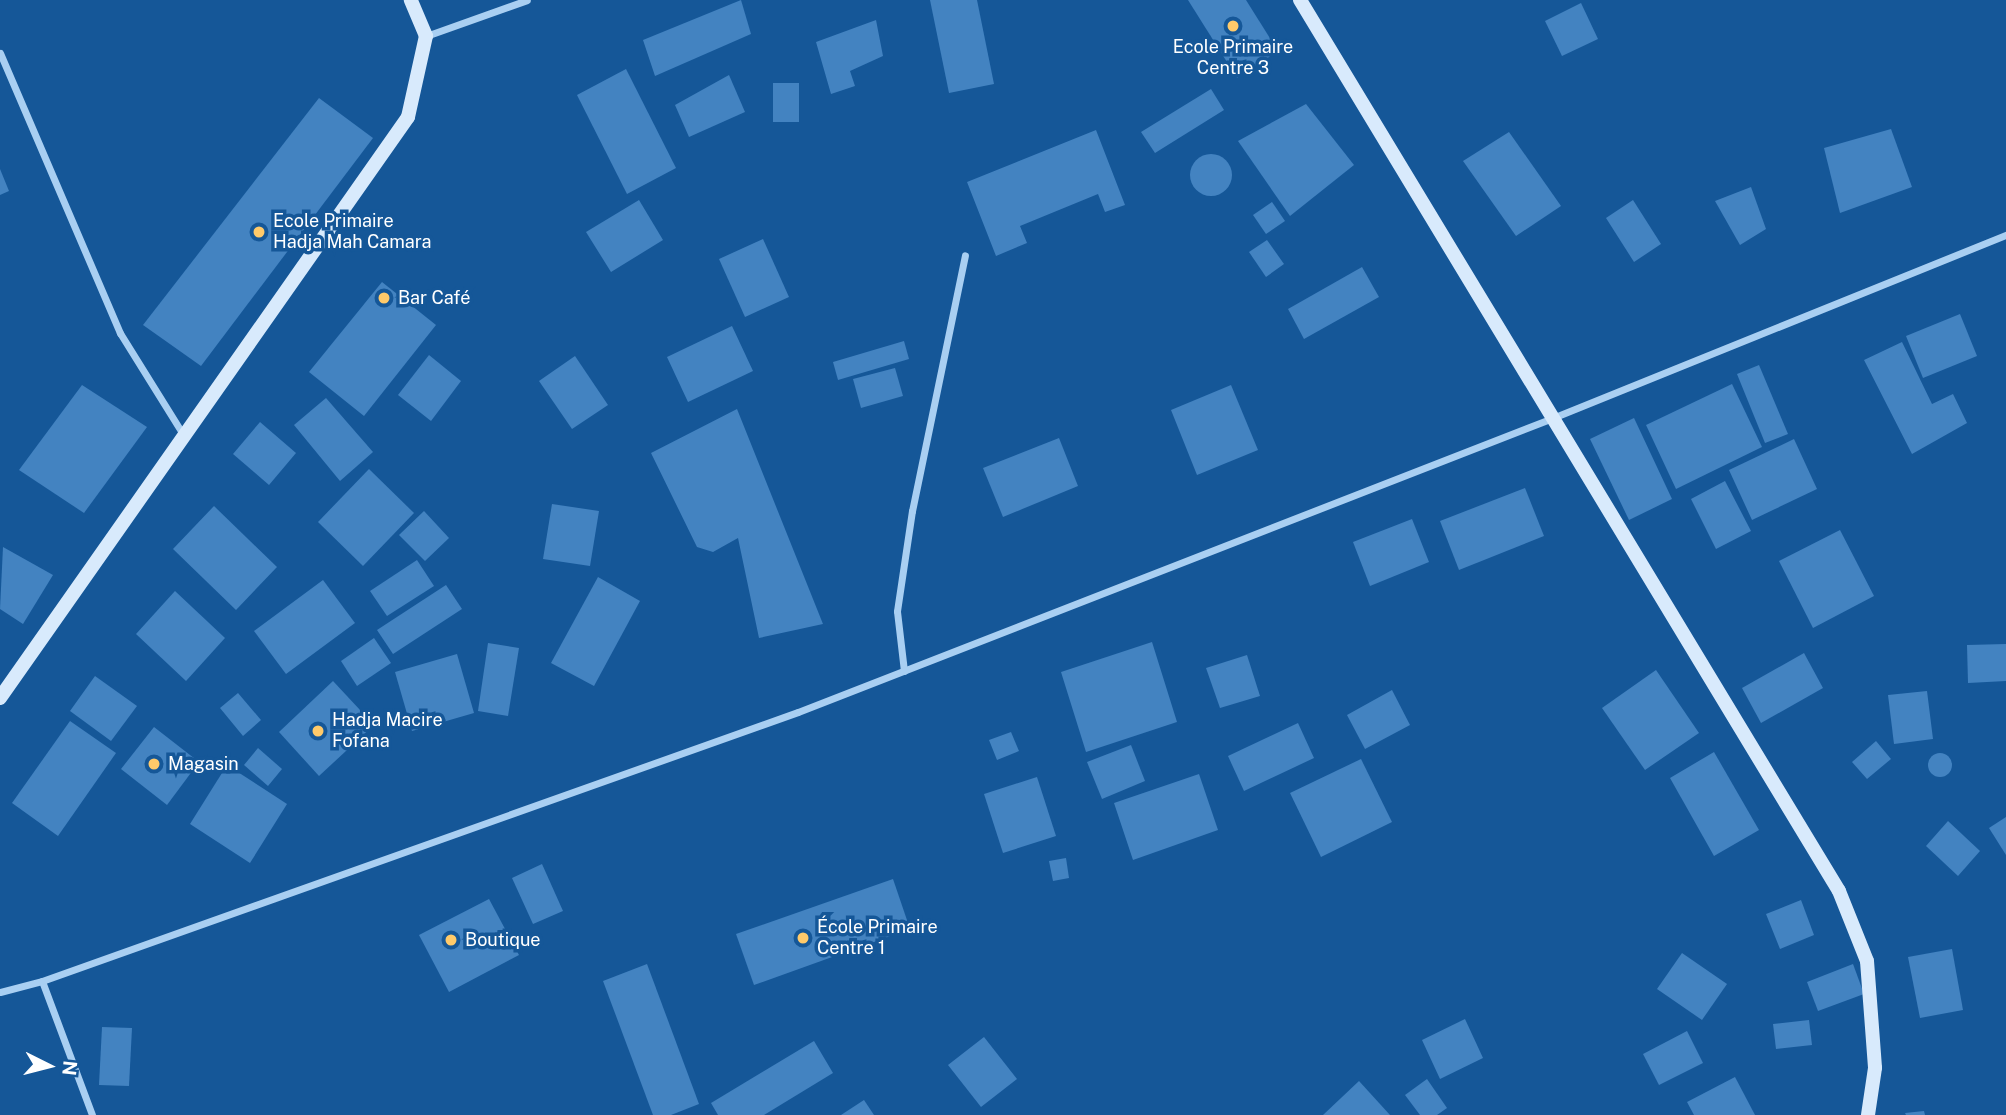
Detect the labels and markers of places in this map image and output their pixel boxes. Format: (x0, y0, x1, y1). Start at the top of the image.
marker: Ecole Primaire Centre 3 (1225, 18, 1241, 34)
place label: Ecole Primaire Centre 3 (1173, 37, 1293, 80)
place label: Ecole Primaire Hadja Mah Camara (273, 211, 431, 254)
marker: Ecole Primaire Hadja Mah Camara (251, 224, 267, 240)
place label: Bar Café (398, 287, 471, 309)
marker: Bar Café (376, 290, 392, 306)
place label: Hadja Macire Fofana (332, 710, 443, 752)
marker: Hadja Macire Fofana (310, 723, 326, 739)
place label: Magasin (168, 753, 239, 775)
marker: Magasin (146, 756, 162, 772)
place label: École Primaire Centre 1 (817, 917, 938, 960)
place label: Boutique (465, 929, 541, 951)
marker: École Primaire Centre 1 (795, 930, 811, 946)
marker: Boutique (443, 932, 459, 948)

